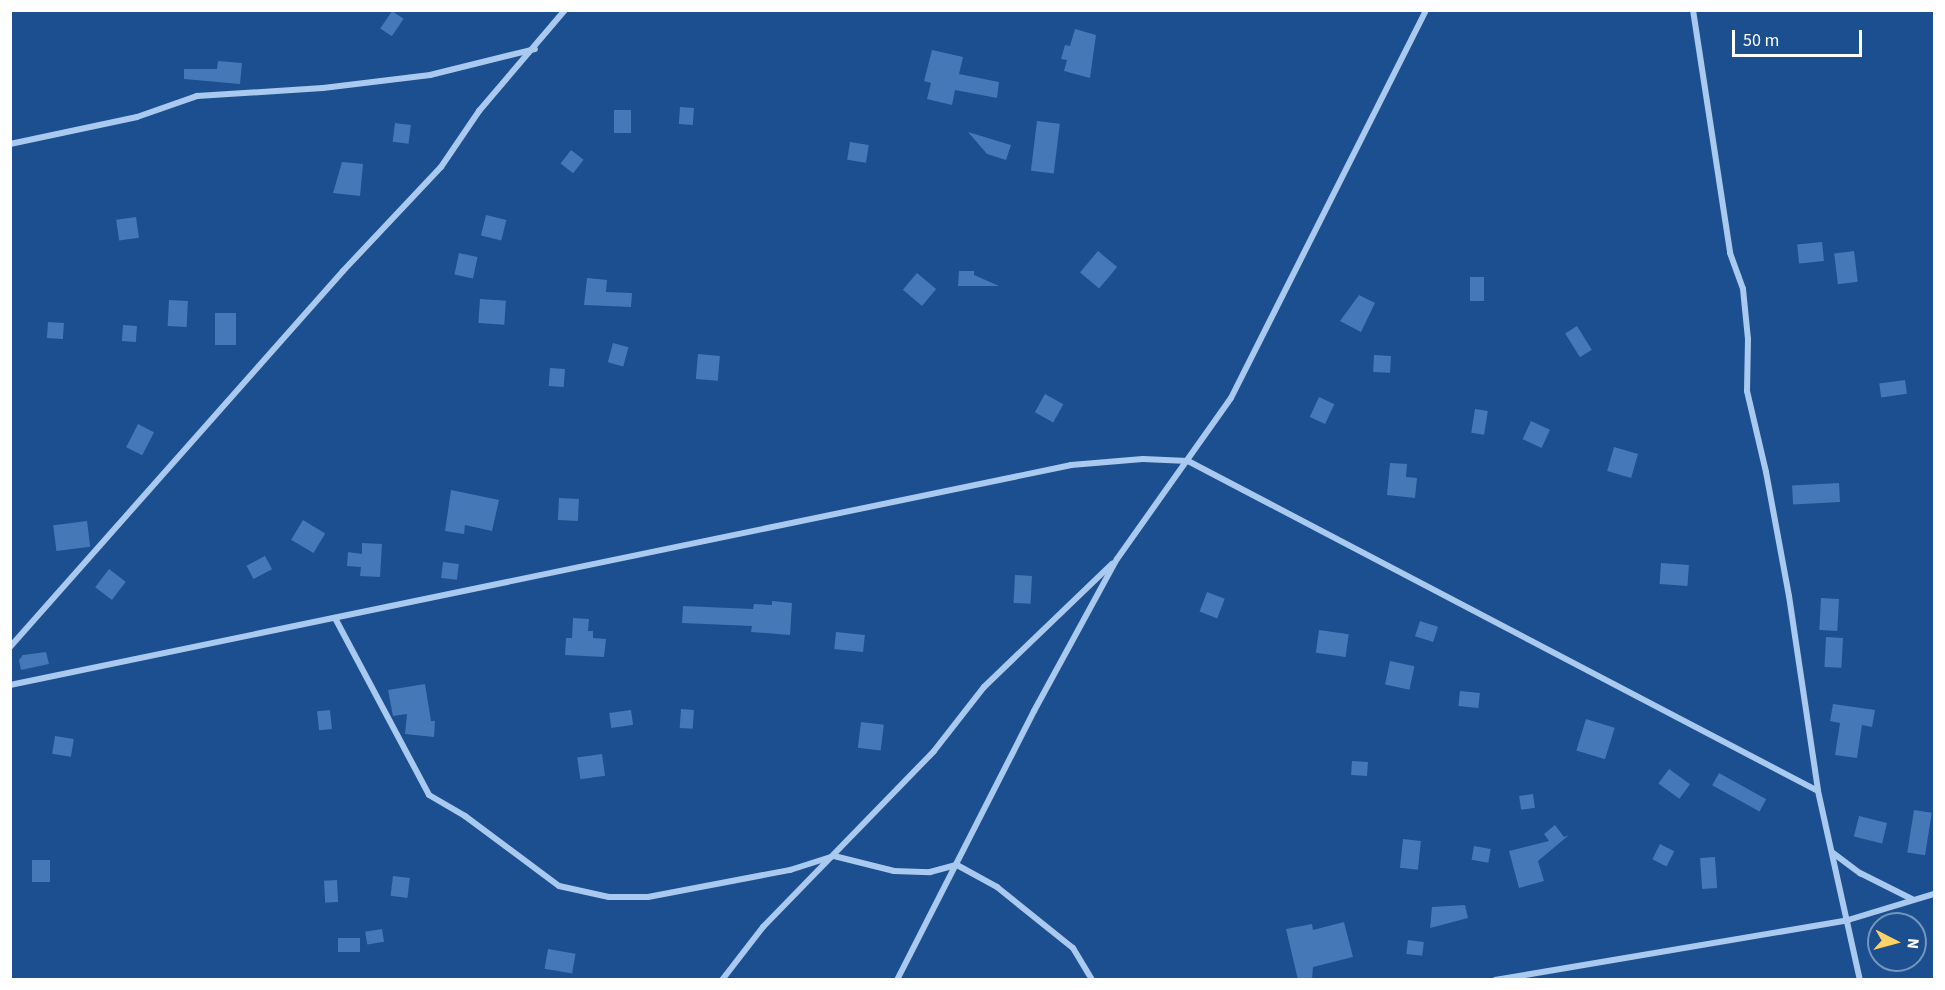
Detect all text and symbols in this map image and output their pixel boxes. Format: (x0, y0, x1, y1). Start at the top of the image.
scale bar (1735, 18, 1866, 56)
text: 50 m (1743, 28, 1779, 53)
north arrow (1867, 912, 1927, 972)
text: N (1901, 937, 1924, 950)

